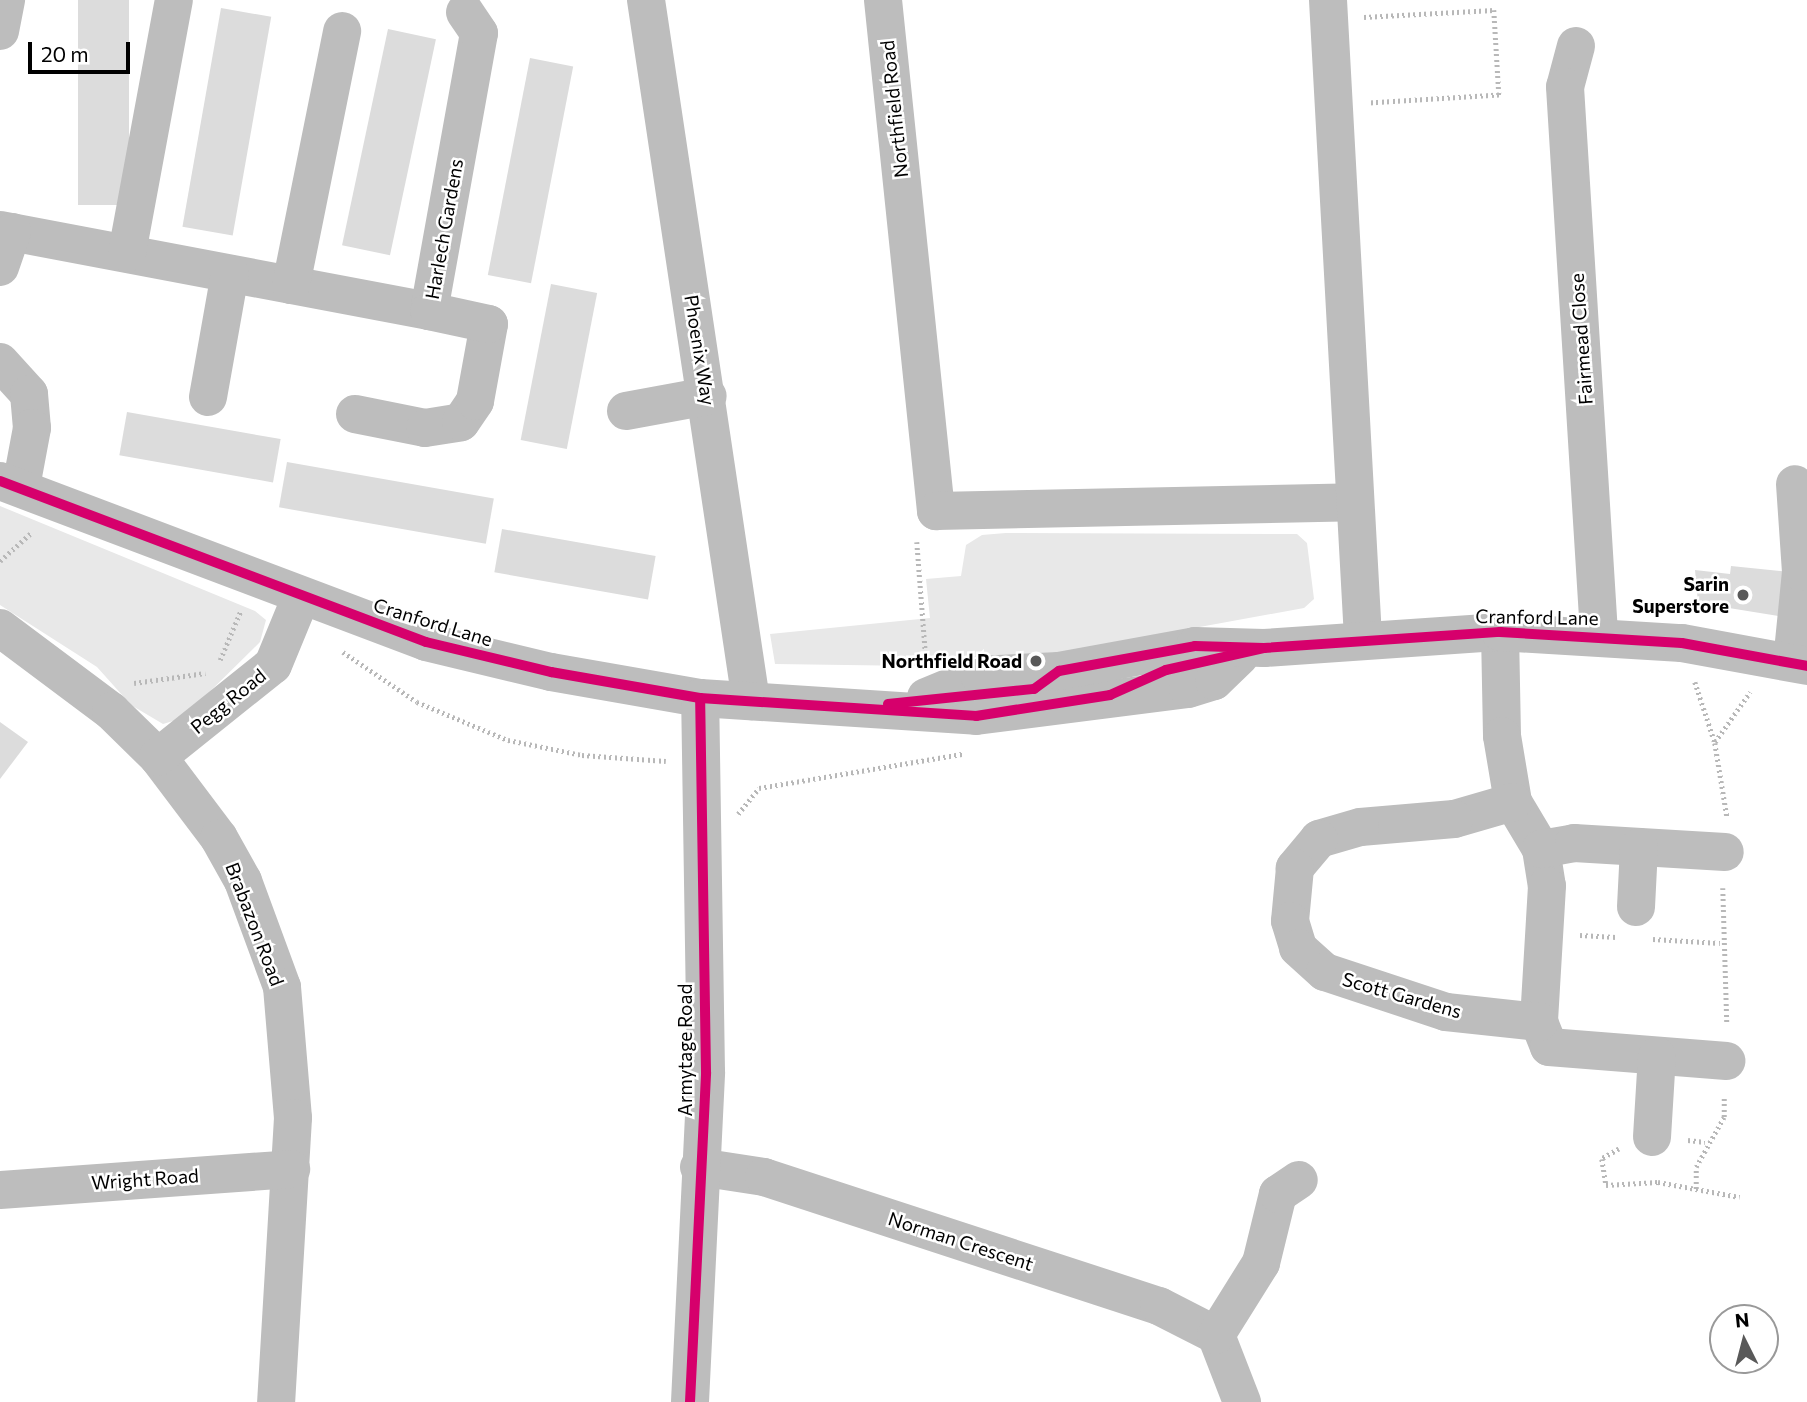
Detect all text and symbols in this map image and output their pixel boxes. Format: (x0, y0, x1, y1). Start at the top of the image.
scale bar (32, 28, 133, 72)
street label: Northfield Road (875, 39, 913, 179)
text: 20 m (41, 41, 89, 66)
street label: Harlech Gardens (420, 157, 468, 301)
street label: Fairmead Close (1565, 272, 1597, 406)
street label: Phoenix Way (680, 293, 720, 407)
place label: Sarin Superstore (1632, 573, 1729, 617)
marker: Sarin Superstore (1735, 587, 1751, 603)
street label: Cranford Lane (371, 593, 495, 651)
street label: Cranford Lane (1475, 605, 1599, 629)
place label: Northfield Road (882, 650, 1022, 672)
marker: Northfield Road (1028, 653, 1044, 669)
street label: Pegg Road (186, 664, 270, 738)
street label: Brabazon Road (221, 859, 289, 989)
street label: Scott Gardens (1340, 967, 1464, 1023)
street label: Armytage Road (674, 984, 696, 1116)
street label: Wright Road (90, 1164, 200, 1194)
street label: Norman Crescent (886, 1207, 1036, 1275)
north arrow (1709, 1304, 1779, 1374)
text: N (1734, 1307, 1750, 1332)

